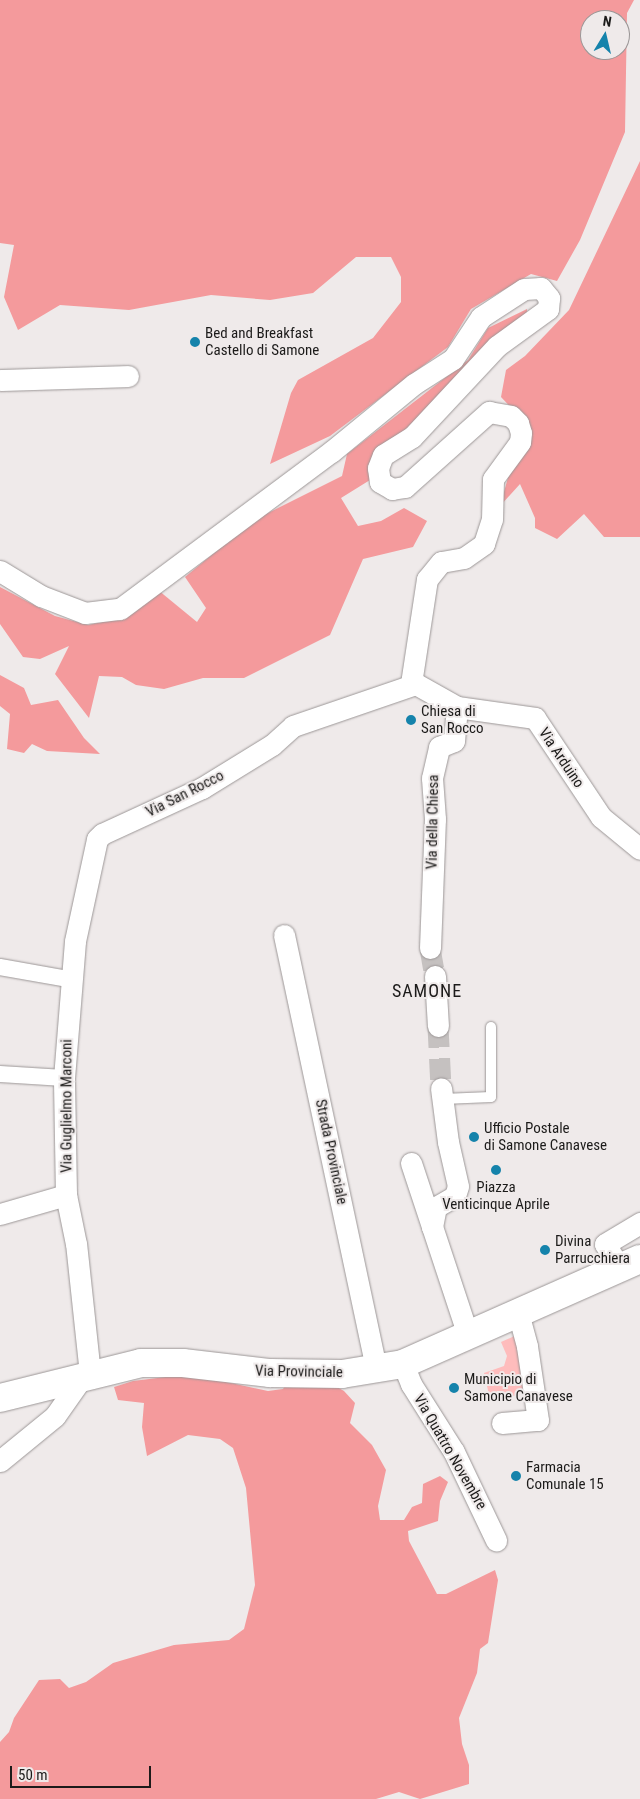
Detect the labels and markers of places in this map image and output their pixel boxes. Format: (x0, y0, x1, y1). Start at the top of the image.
place label: Bed and Breakfast Castello di Samone (205, 324, 319, 359)
marker: Bed and Breakfast Castello di Samone (189, 336, 201, 348)
place label: Chiesa di San Rocco (421, 702, 484, 737)
marker: Chiesa di San Rocco (405, 714, 417, 726)
place label: Ufficio Postale di Samone Canavese (484, 1119, 607, 1154)
marker: Ufficio Postale di Samone Canavese (468, 1131, 480, 1143)
marker: Piazza Venticinque Aprile (490, 1164, 502, 1176)
place label: Piazza Venticinque Aprile (442, 1178, 550, 1213)
place label: Divina Parrucchiera (555, 1232, 630, 1267)
marker: Divina Parrucchiera (539, 1244, 551, 1256)
place label: Municipio di Samone Canavese (464, 1370, 573, 1405)
marker: Municipio di Samone Canavese (448, 1382, 460, 1394)
place label: Farmacia Comunale 15 (526, 1458, 604, 1493)
marker: Farmacia Comunale 15 (510, 1470, 522, 1482)

